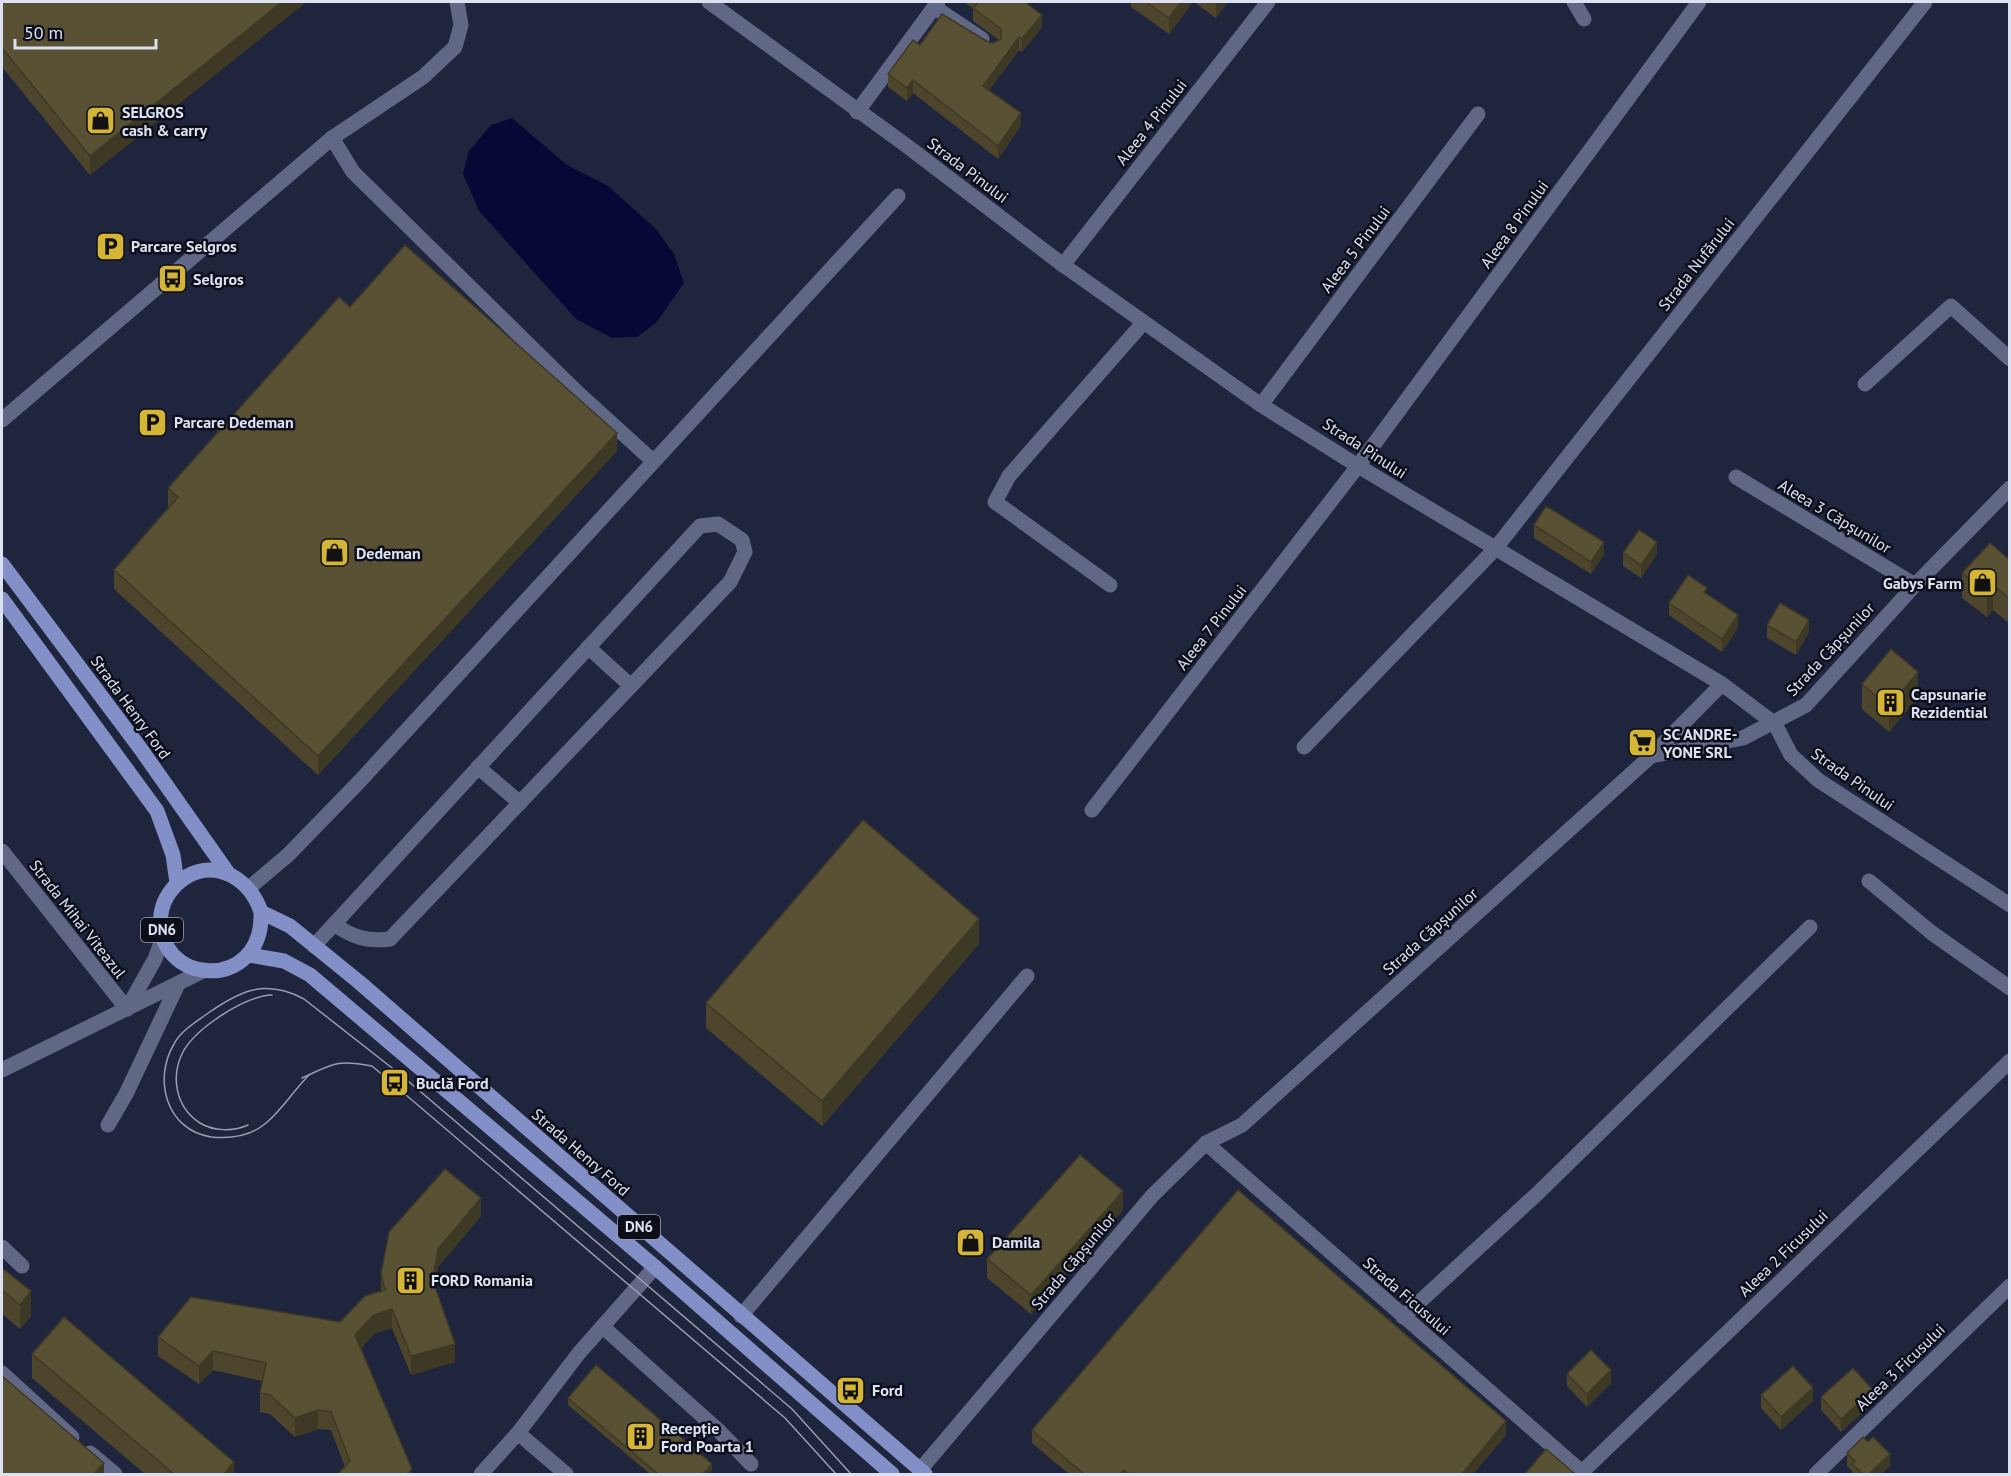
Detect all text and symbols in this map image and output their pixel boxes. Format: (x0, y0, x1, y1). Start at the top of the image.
scale bar (15, 12, 156, 50)
text: 50 m (24, 21, 63, 44)
street label: Aleea 4 Pinului (1111, 75, 1191, 169)
place label: SELGROS cash & carry (122, 102, 208, 140)
shop icon: SELGROS cash & carry (85, 105, 117, 137)
street label: Strada Pinului (924, 133, 1012, 207)
street label: Aleea 8 Pinului (1475, 176, 1553, 272)
street label: Aleea 5 Pinului (1316, 202, 1394, 296)
street label: Strada Nufărului (1654, 214, 1738, 314)
parking icon: Parcare Selgros (94, 230, 126, 262)
place label: Parcare Selgros (131, 236, 237, 256)
bus stop icon: Selgros (156, 263, 188, 295)
place label: Selgros (193, 269, 244, 289)
parking icon: Parcare Dedeman (137, 406, 169, 438)
place label: Parcare Dedeman (174, 412, 294, 432)
street label: Strada Pinului (1319, 413, 1411, 483)
street label: Aleea 3 Căpșunilor (1775, 474, 1896, 558)
shop icon: Dedeman (319, 537, 351, 569)
place label: Dedeman (356, 543, 421, 563)
shop icon: Gabys Farm (1967, 567, 1999, 599)
place label: Gabys Farm (1883, 573, 1962, 593)
street label: Aleea 7 Pinului (1172, 580, 1250, 674)
street label: Strada Căpșunilor (1781, 598, 1879, 700)
street label: Strada Henry Ford (87, 651, 175, 763)
place label: Capsunarie Rezidential (1911, 684, 1988, 722)
building icon: Capsunarie Rezidential (1874, 687, 1906, 719)
place label: SC ANDRE- YONE SRL (1662, 724, 1737, 762)
supermarket icon: SC ANDRE- YONE SRL (1626, 727, 1658, 759)
street label: Strada Pinului (1808, 743, 1898, 815)
street label: Strada Mihai Viteazul (25, 856, 131, 983)
street label: Strada Căpșunilor (1378, 883, 1482, 979)
road number: DN6 (141, 918, 183, 942)
bus stop icon: Buclă Ford (379, 1067, 411, 1099)
place label: Buclă Ford (416, 1073, 489, 1093)
street label: Strada Henry Ford (528, 1104, 634, 1200)
street label: Aleea 2 Ficusului (1734, 1205, 1832, 1301)
street label: Strada Căpșunilor (1026, 1208, 1120, 1314)
road number: DN6 (618, 1215, 660, 1239)
shop icon: Damila (955, 1226, 987, 1258)
place label: Damila (992, 1232, 1040, 1252)
street label: Strada Ficusului (1359, 1253, 1455, 1339)
building icon: FORD Romania (394, 1264, 426, 1296)
place label: FORD Romania (431, 1270, 533, 1290)
street label: Aleea 3 Ficusului (1851, 1319, 1949, 1415)
bus stop icon: Ford (835, 1374, 867, 1406)
place label: Ford (872, 1380, 903, 1400)
place label: Recepție Ford Poarta 1 (661, 1418, 754, 1456)
building icon: Recepție Ford Poarta 1 (624, 1421, 656, 1453)

